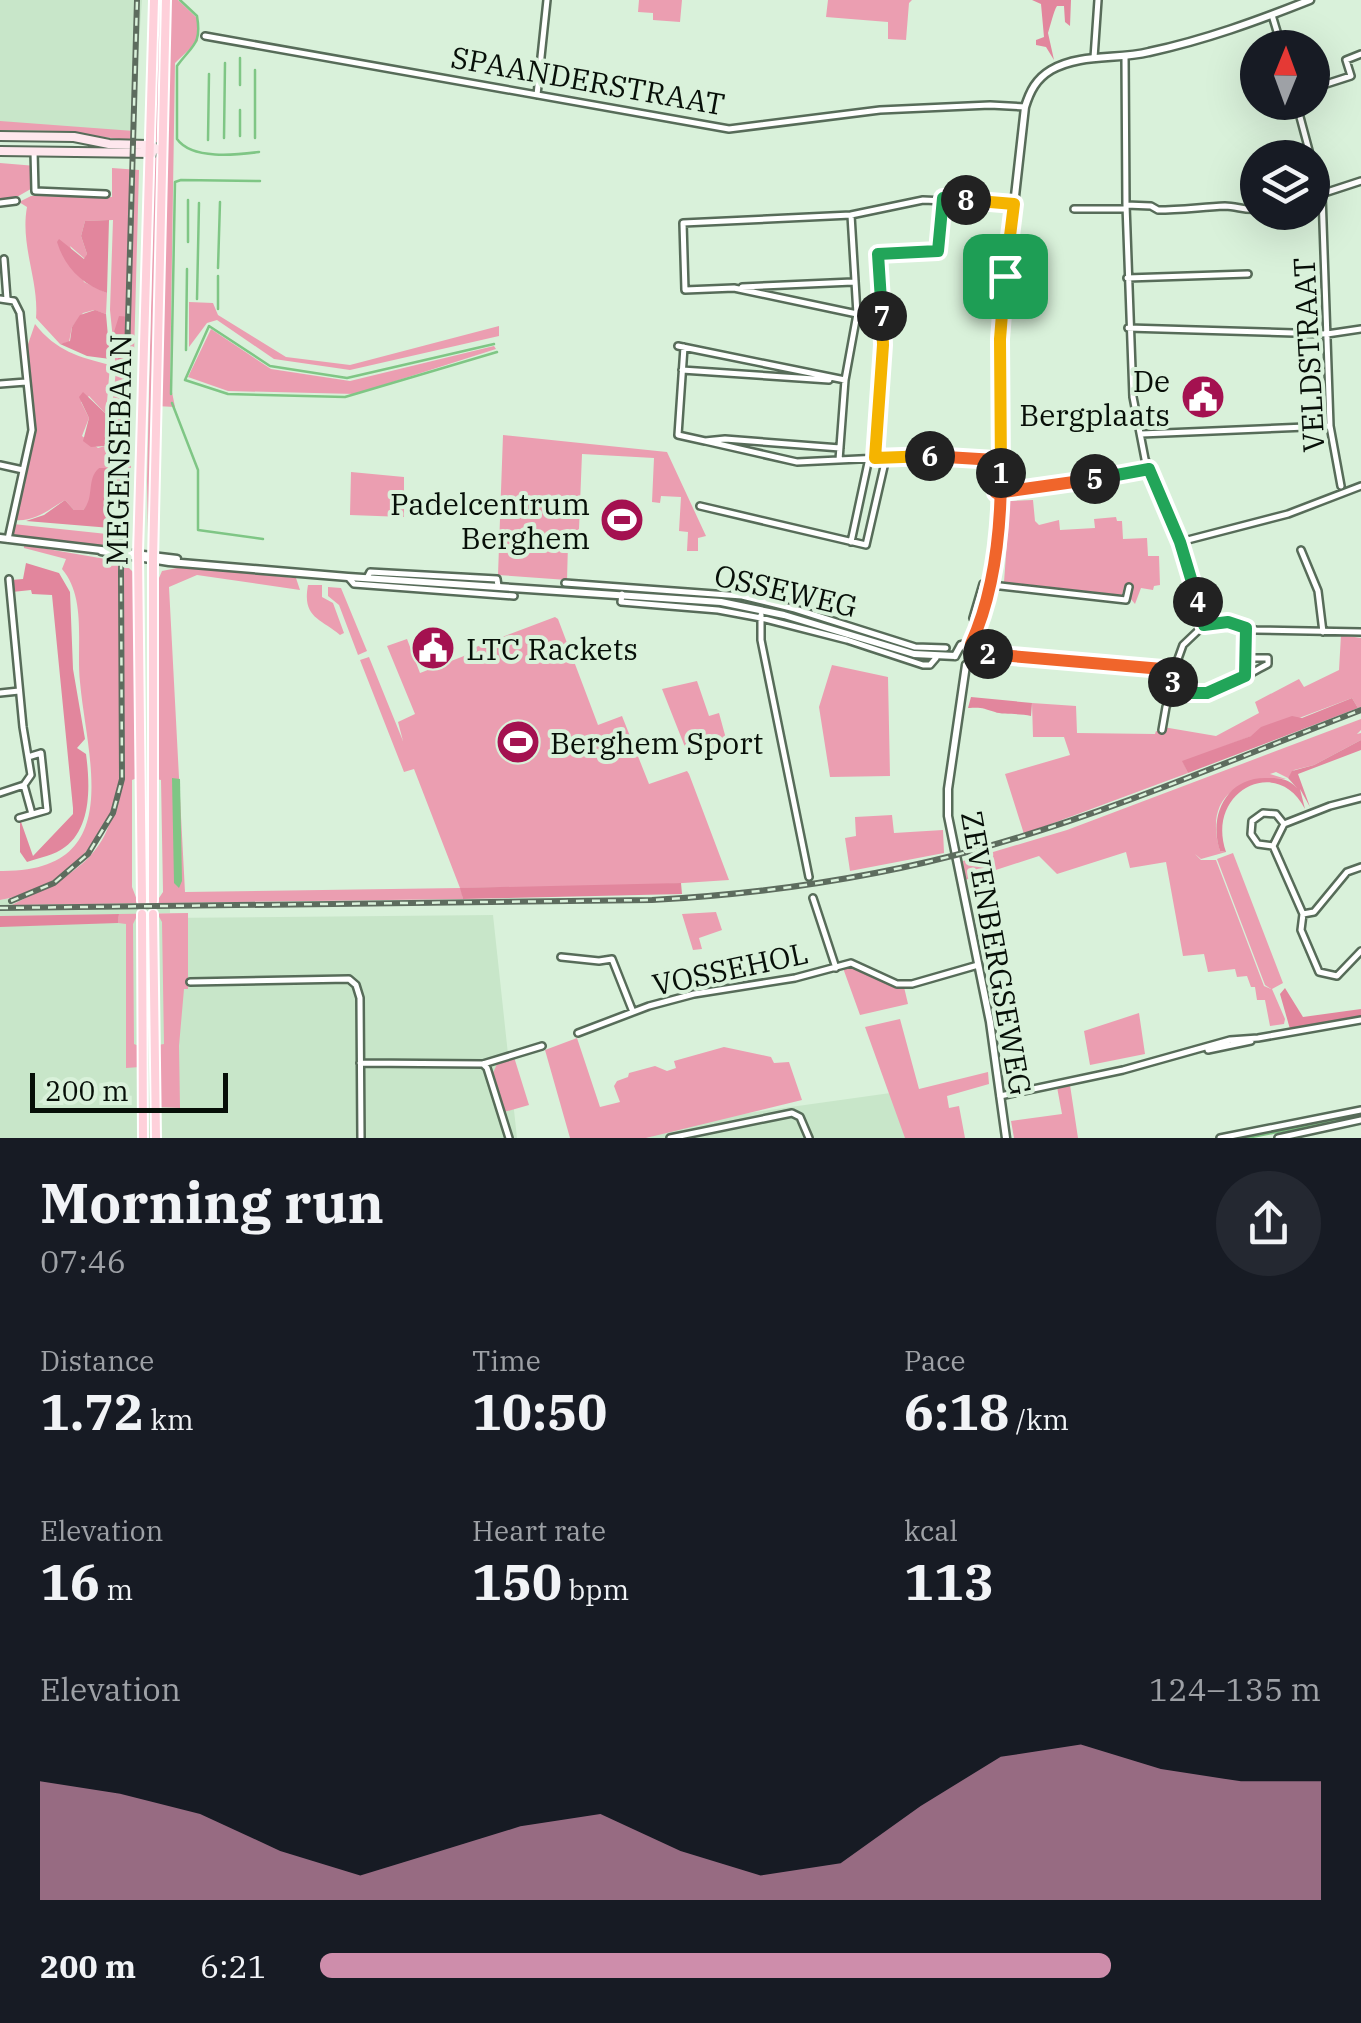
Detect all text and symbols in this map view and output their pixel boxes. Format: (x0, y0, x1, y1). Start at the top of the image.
north arrow (1240, 30, 1330, 120)
map controls (1240, 30, 1330, 230)
street label: SPAANDERSTRAAT (448, 37, 728, 123)
button: layers (1240, 140, 1330, 230)
pin: 8 (941, 175, 991, 225)
text: 8 (958, 181, 974, 218)
pin (963, 234, 1048, 319)
icon: arrive (978, 249, 1033, 304)
street label: VELDSTRAAT (1283, 257, 1333, 453)
pin: 7 (857, 291, 907, 341)
text: 7 (874, 297, 890, 334)
street label: MEGENSEBAAN (96, 334, 140, 566)
place label: De Bergplaats (1019, 361, 1170, 434)
public building icon: De Bergplaats (1180, 374, 1226, 420)
pin: 6 (905, 431, 955, 481)
text: 6 (922, 437, 938, 474)
pin: 1 (976, 448, 1026, 498)
text: 1 (993, 454, 1009, 491)
pin: 5 (1070, 454, 1120, 504)
text: 5 (1087, 460, 1103, 497)
place label: Padelcentrum Berghem (390, 484, 590, 557)
sports icon: Padelcentrum Berghem (599, 497, 645, 543)
street label: OSSEWEG (711, 555, 861, 625)
pin: 4 (1173, 577, 1223, 627)
text: 4 (1190, 583, 1206, 620)
public building icon: LTC Rackets (410, 625, 456, 671)
place label: LTC Rackets (466, 629, 638, 668)
pin: 2 (963, 629, 1013, 679)
text: 2 (980, 635, 996, 672)
pin: 3 (1148, 657, 1198, 707)
text: 3 (1165, 663, 1181, 700)
sports icon: Berghem Sport (495, 719, 541, 765)
place label: Berghem Sport (550, 723, 763, 762)
street label: ZEVENBERGSEWEG (953, 808, 1041, 1098)
street label: VOSSEHOL (649, 932, 811, 1004)
scale bar (30, 1068, 228, 1112)
text: 200 m (45, 1072, 129, 1109)
text: Morning run (40, 1167, 384, 1238)
button: share (1216, 1171, 1321, 1276)
text: 07:46 (40, 1240, 126, 1282)
text: Distance (40, 1342, 154, 1379)
text: Time (472, 1342, 541, 1379)
text: Pace (904, 1342, 966, 1379)
text: 1.72 (40, 1379, 144, 1444)
text: 10:50 (472, 1379, 607, 1444)
text: 6:18 (904, 1379, 1009, 1444)
text: km (144, 1401, 194, 1438)
text: /km (1009, 1401, 1069, 1438)
text: Elevation (40, 1512, 163, 1549)
text: Heart rate (472, 1512, 606, 1549)
text: kcal (904, 1512, 958, 1549)
text: 16 (40, 1549, 100, 1614)
text: 150 (472, 1549, 562, 1614)
text: 113 (904, 1549, 994, 1614)
text: m (100, 1571, 133, 1608)
text: bpm (562, 1571, 629, 1608)
text: Elevation (40, 1668, 181, 1710)
text: 124–135 m (1149, 1668, 1321, 1710)
text: 200 m (40, 1945, 136, 1987)
text: 6:21 (200, 1945, 267, 1987)

